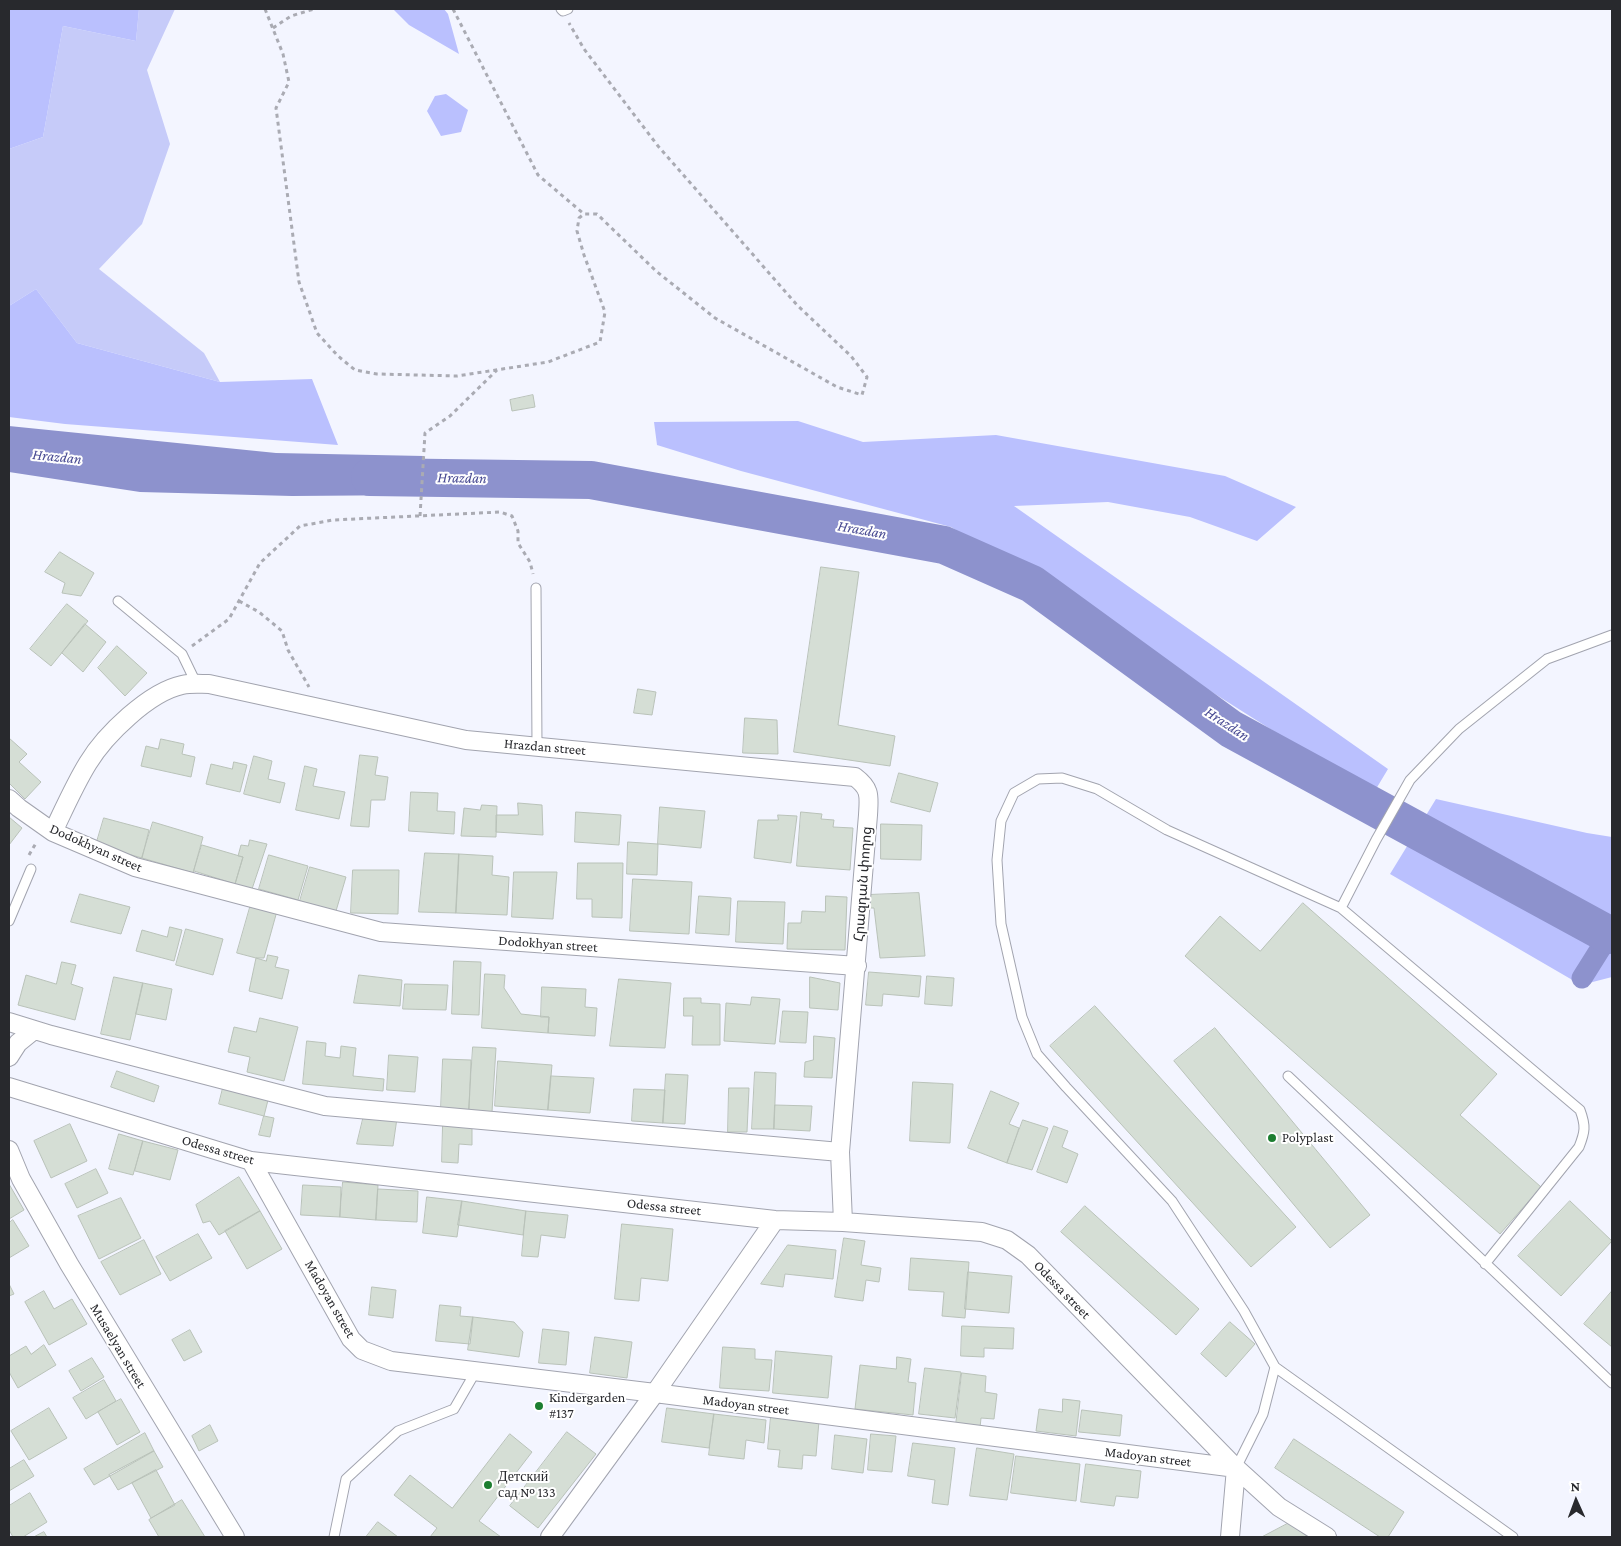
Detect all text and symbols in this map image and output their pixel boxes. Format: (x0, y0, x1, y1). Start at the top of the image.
water label: Hrazdan (32, 445, 82, 469)
water label: Hrazdan (437, 469, 487, 487)
water label: Hrazdan (836, 517, 888, 543)
water label: Hrazdan (1201, 703, 1253, 745)
street label: Hrazdan street (503, 735, 587, 759)
street label: Dodokhyan street (47, 820, 145, 876)
street label: Հրազդան փողոց (851, 826, 875, 942)
street label: Dodokhyan street (498, 932, 598, 956)
place label: Polyplast (1282, 1130, 1333, 1146)
street label: Odessa street (180, 1132, 256, 1168)
marker: Polyplast (1266, 1132, 1278, 1144)
street label: Odessa street (626, 1195, 702, 1219)
street label: Madoyan street (301, 1257, 359, 1341)
street label: Odessa street (1030, 1257, 1094, 1323)
street label: Musaelyan street (86, 1301, 150, 1391)
place label: Kindergarden #137 (549, 1390, 625, 1422)
street label: Madoyan street (702, 1391, 790, 1419)
marker: Kindergarden #137 (533, 1400, 545, 1412)
street label: Madoyan street (1104, 1443, 1192, 1471)
place label: Детский сад № 133 (498, 1469, 556, 1501)
north arrow (1551, 1476, 1601, 1526)
text: N (1570, 1478, 1581, 1494)
marker: Детский сад № 133 (482, 1479, 494, 1491)

